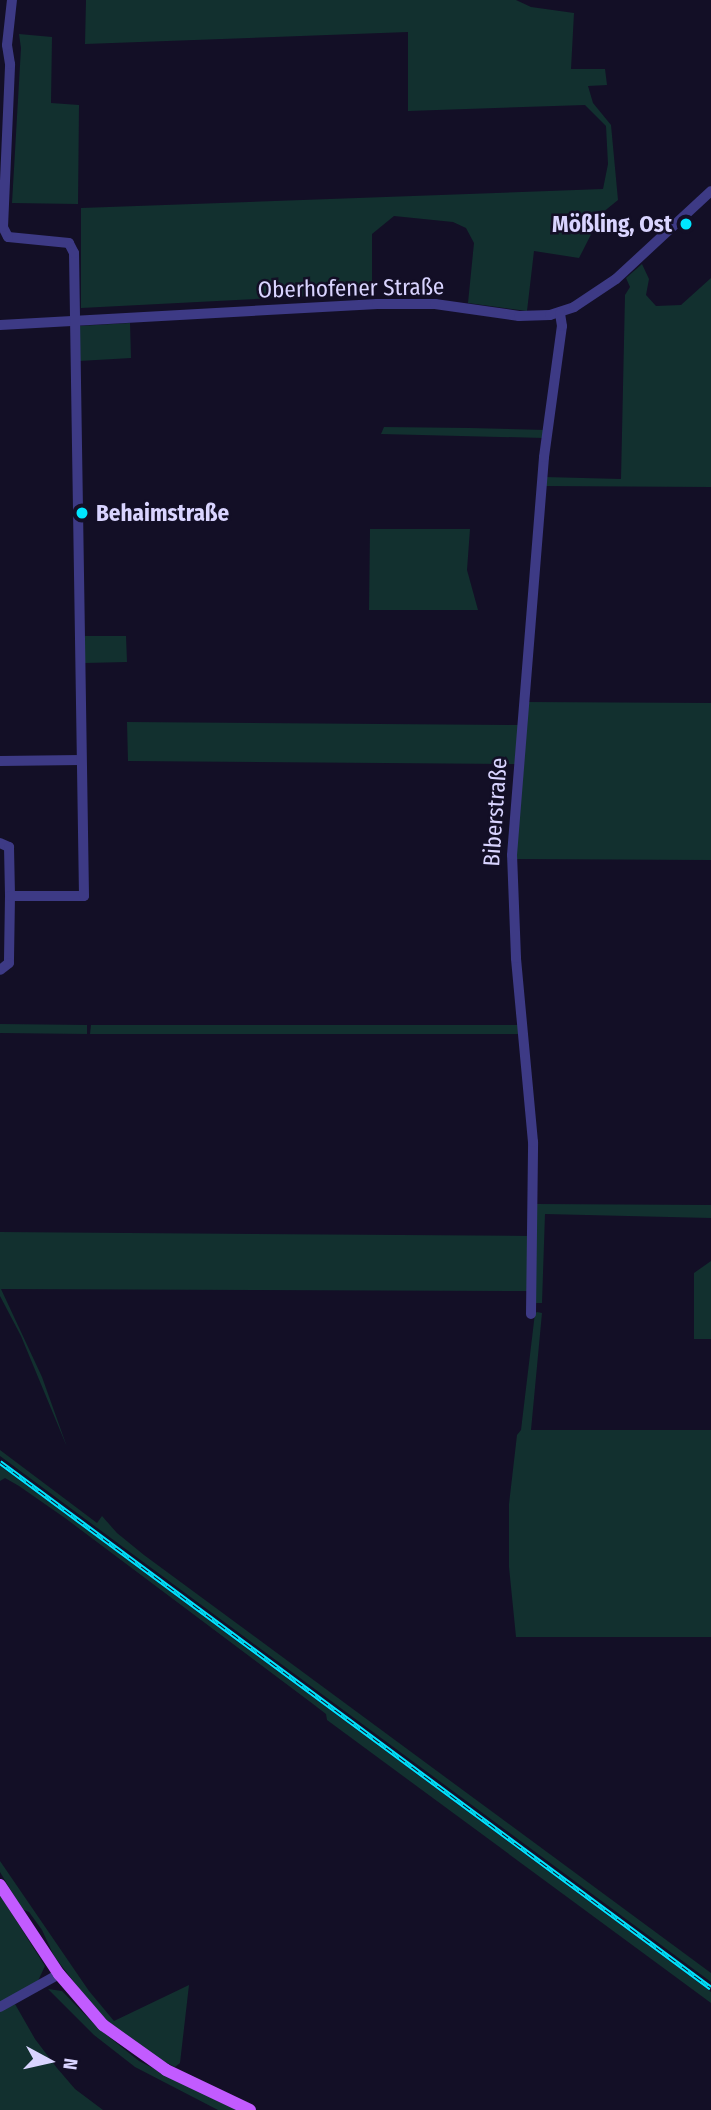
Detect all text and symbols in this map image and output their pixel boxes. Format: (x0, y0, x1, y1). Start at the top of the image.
place label: Mößling, Ost (552, 210, 672, 238)
marker: Mößling, Ost (678, 216, 694, 232)
street label: Oberhofener Straße (257, 273, 445, 303)
place label: Behaimstraße (96, 499, 229, 527)
marker: Behaimstraße (74, 505, 90, 521)
street label: Biberstraße (477, 757, 513, 867)
north arrow (14, 2026, 84, 2096)
text: N (58, 2057, 82, 2071)

